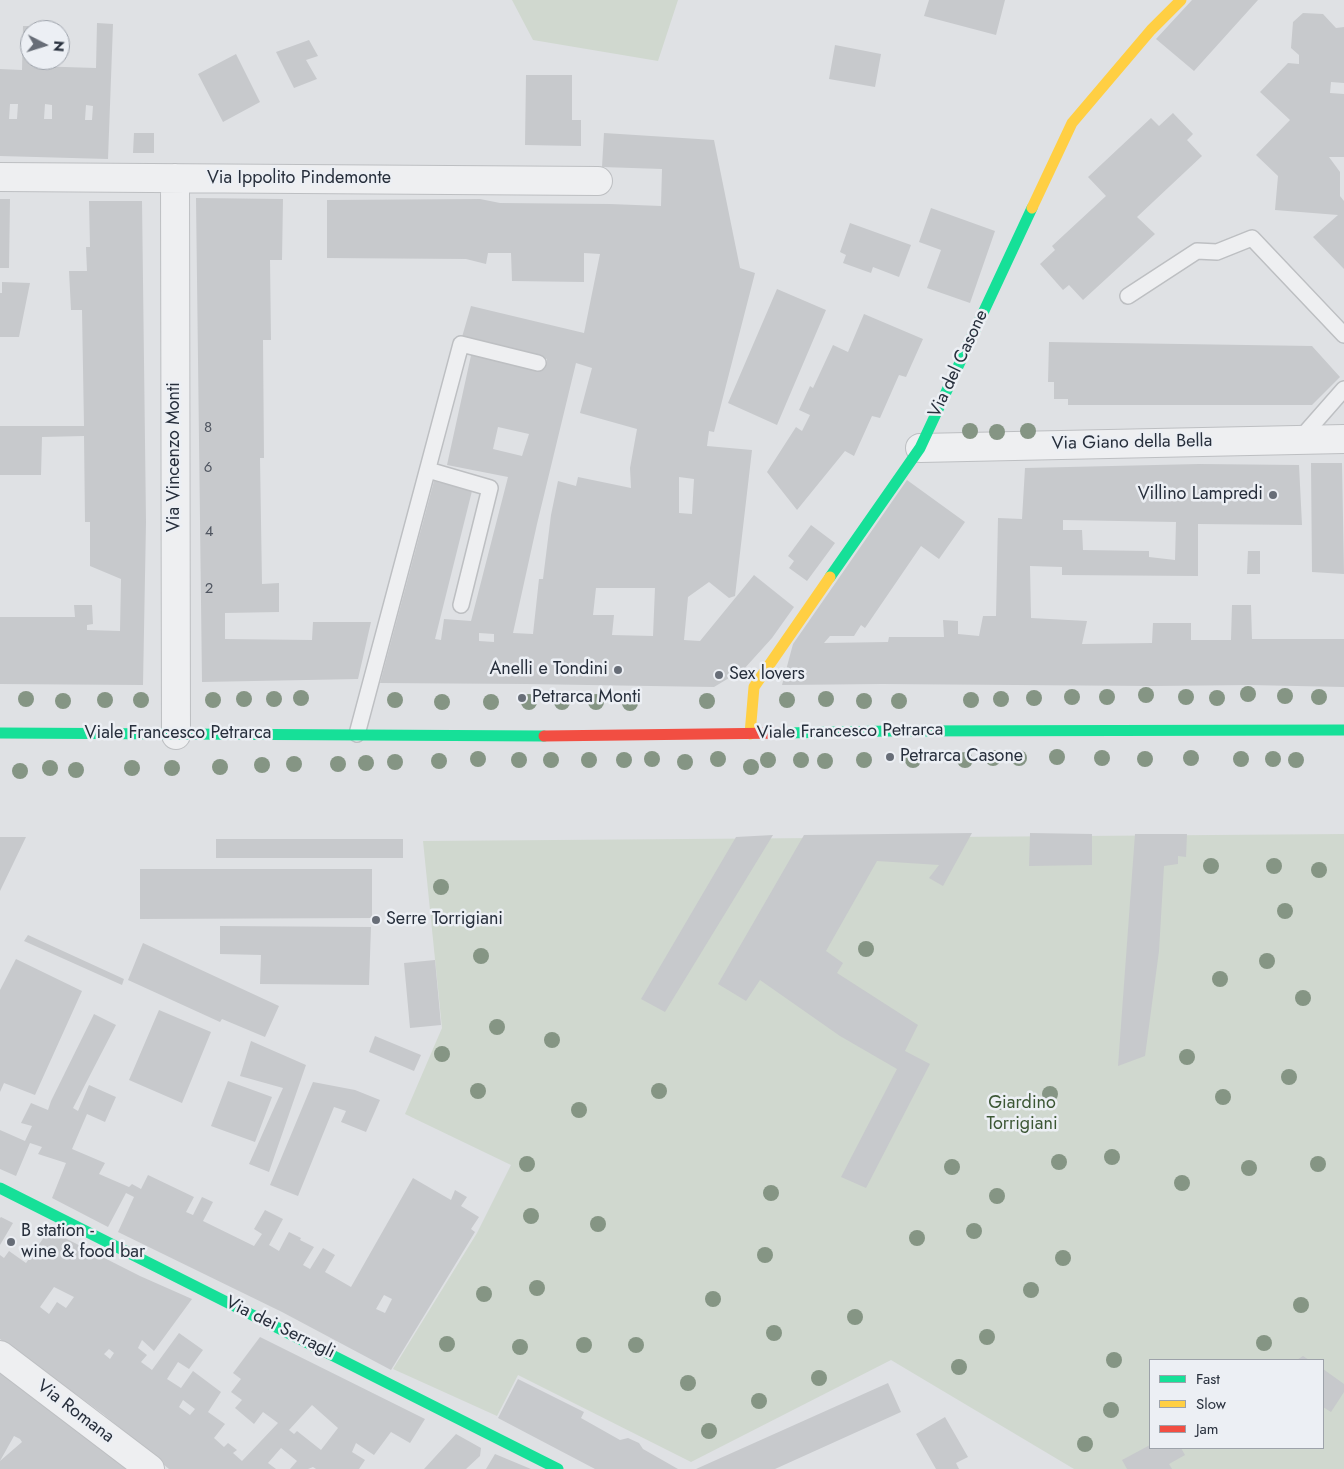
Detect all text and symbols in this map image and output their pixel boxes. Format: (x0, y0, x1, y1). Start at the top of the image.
north arrow (20, 20, 70, 70)
text: N (48, 40, 69, 53)
street label: Via Ippolito Pindemonte (207, 168, 391, 190)
street label: Via del Casone (925, 307, 993, 421)
street label: Via Vincenzo Monti (164, 382, 186, 532)
house number: 8 (204, 419, 212, 437)
street label: Via Giano della Bella (1051, 431, 1213, 455)
house number: 6 (204, 459, 212, 477)
place label: Villino Lampredi (1138, 484, 1263, 506)
marker: Villino Lampredi (1267, 489, 1279, 501)
house number: 4 (205, 523, 213, 541)
house number: 2 (205, 580, 213, 598)
place label: Anelli e Tondini (489, 659, 608, 681)
marker: Anelli e Tondini (612, 664, 624, 676)
place label: Sex lovers (729, 664, 805, 686)
marker: Sex lovers (713, 669, 725, 681)
place label: Petrarca Monti (532, 687, 641, 709)
marker: Petrarca Monti (516, 692, 528, 704)
street label: Viale Francesco Petrarca (756, 720, 944, 744)
street label: Viale Francesco Petrarca (85, 723, 271, 745)
place label: Petrarca Casone (900, 746, 1023, 768)
marker: Petrarca Casone (884, 751, 896, 763)
place label: Serre Torrigiani (386, 909, 503, 931)
marker: Serre Torrigiani (370, 914, 382, 926)
park label: Giardino Torrigiani (986, 1093, 1058, 1136)
place label: B station - wine & food bar (21, 1221, 145, 1264)
marker: B station - wine & food bar (5, 1236, 17, 1248)
street label: Via dei Serragli (222, 1292, 338, 1364)
legend (1149, 1359, 1324, 1449)
text: Fast (1196, 1368, 1220, 1390)
street label: Via Romana (32, 1376, 118, 1448)
text: Slow (1196, 1393, 1226, 1415)
text: Jam (1196, 1418, 1219, 1440)

